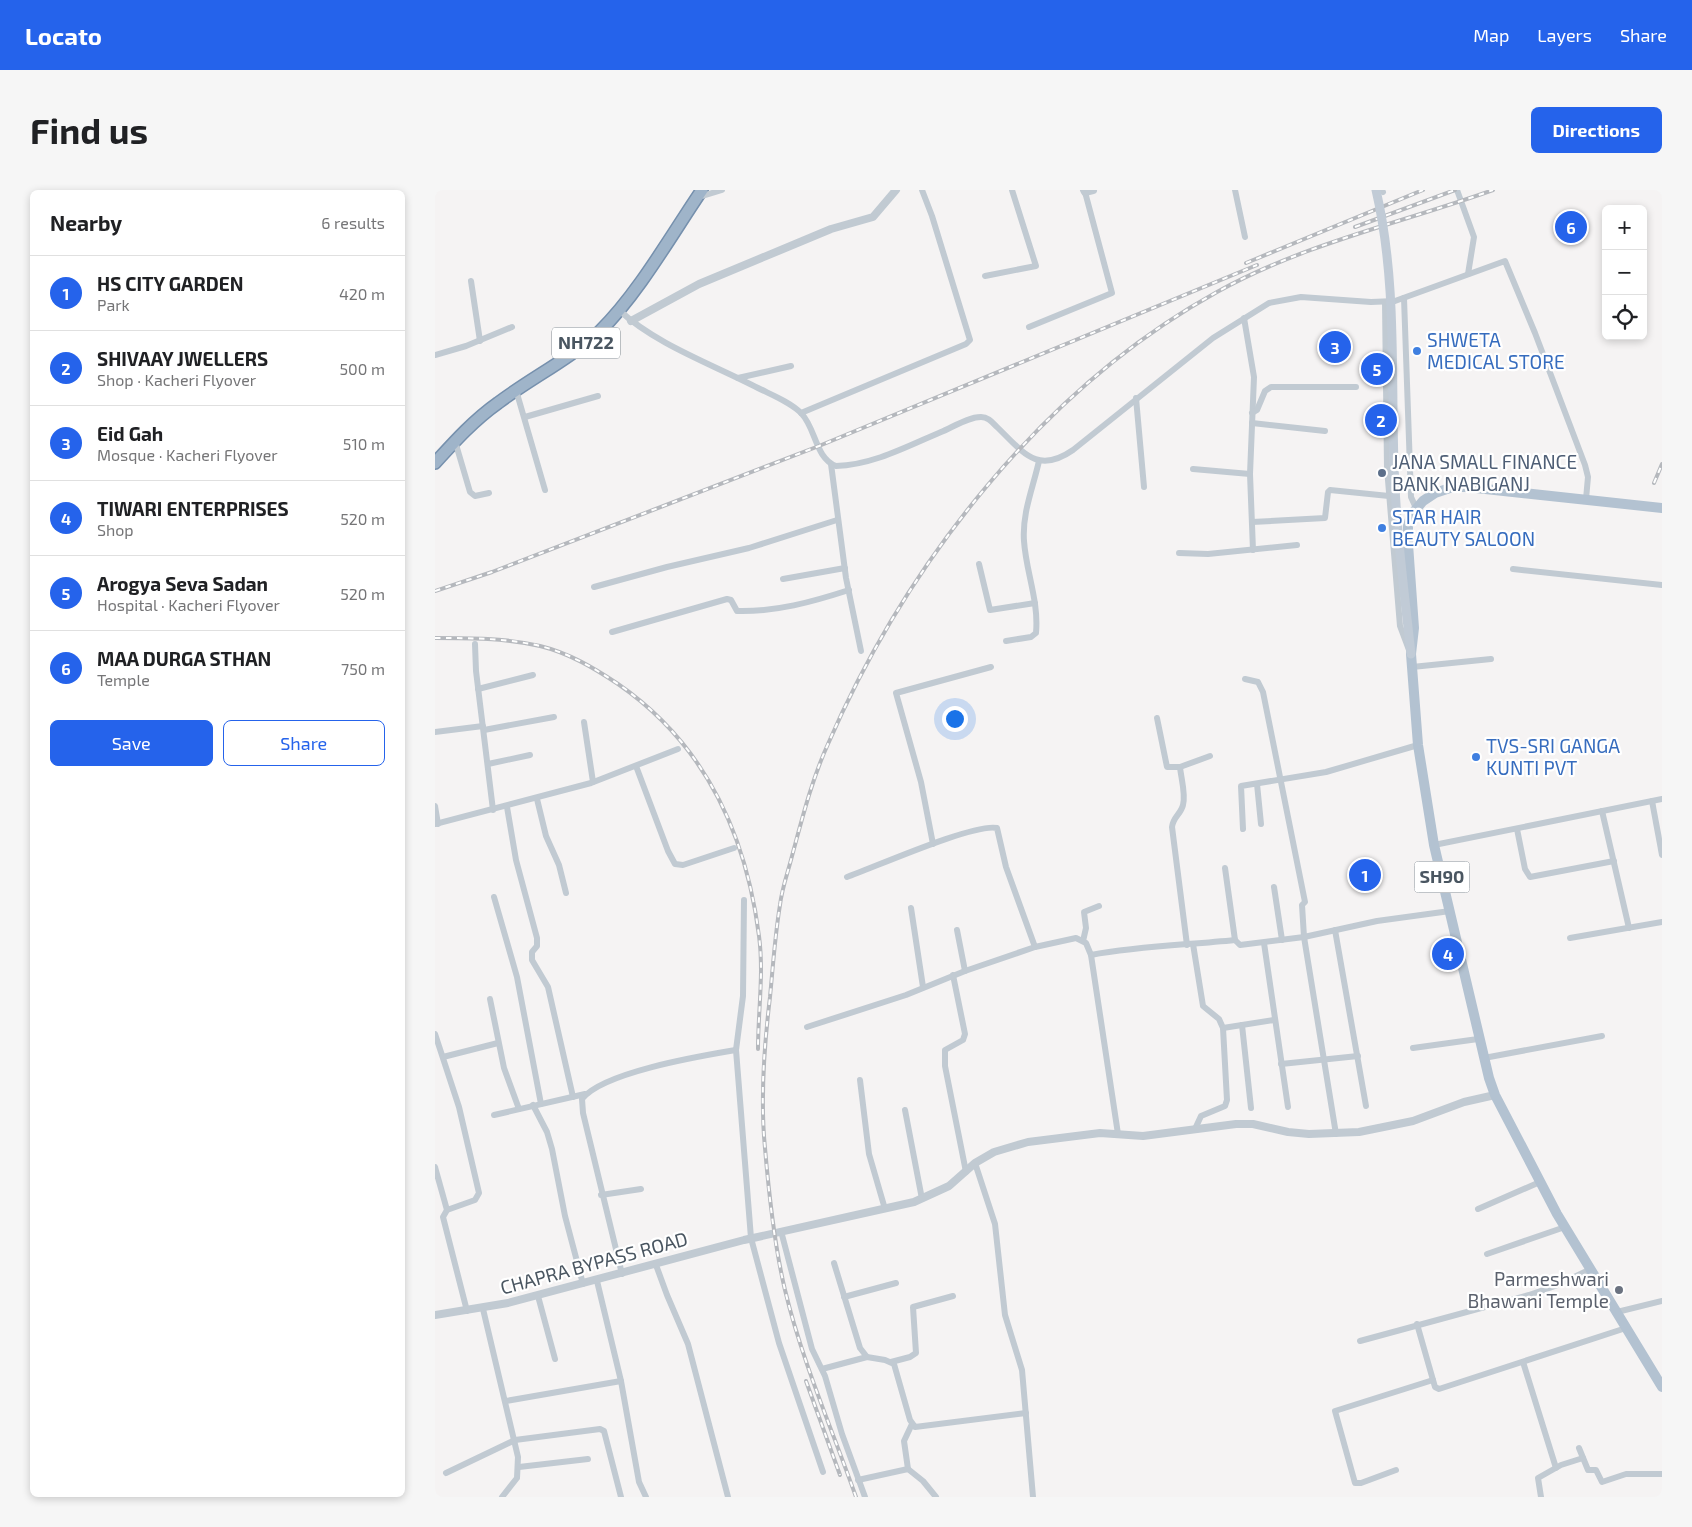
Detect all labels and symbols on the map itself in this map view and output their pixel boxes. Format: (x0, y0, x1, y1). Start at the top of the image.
pin: 6 (1555, 208, 1587, 246)
road number: NH722 (552, 328, 620, 358)
pin: 3 (1319, 328, 1351, 366)
place label: SHWETA MEDICAL STORE (1427, 328, 1565, 373)
marker: SHWETA MEDICAL STORE (1411, 345, 1423, 357)
pin: 5 (1361, 350, 1393, 388)
pin: 2 (1365, 401, 1397, 439)
place label: JANA SMALL FINANCE BANK NABIGANJ (1392, 450, 1577, 495)
marker: JANA SMALL FINANCE BANK NABIGANJ (1376, 467, 1388, 479)
place label: STAR HAIR BEAUTY SALOON (1392, 505, 1535, 550)
marker: STAR HAIR BEAUTY SALOON (1376, 522, 1388, 534)
your location (942, 706, 968, 732)
place label: TVS-SRI GANGA KUNTI PVT (1486, 734, 1620, 779)
marker: TVS-SRI GANGA KUNTI PVT (1470, 751, 1482, 763)
pin: 1 (1349, 856, 1381, 894)
road number: SH90 (1415, 862, 1469, 892)
pin: 4 (1432, 935, 1464, 973)
street label: CHAPRA BYPASS ROAD (498, 1226, 690, 1299)
place label: Parmeshwari Bhawani Temple (1468, 1267, 1609, 1312)
marker: Parmeshwari Bhawani Temple (1613, 1284, 1625, 1296)

